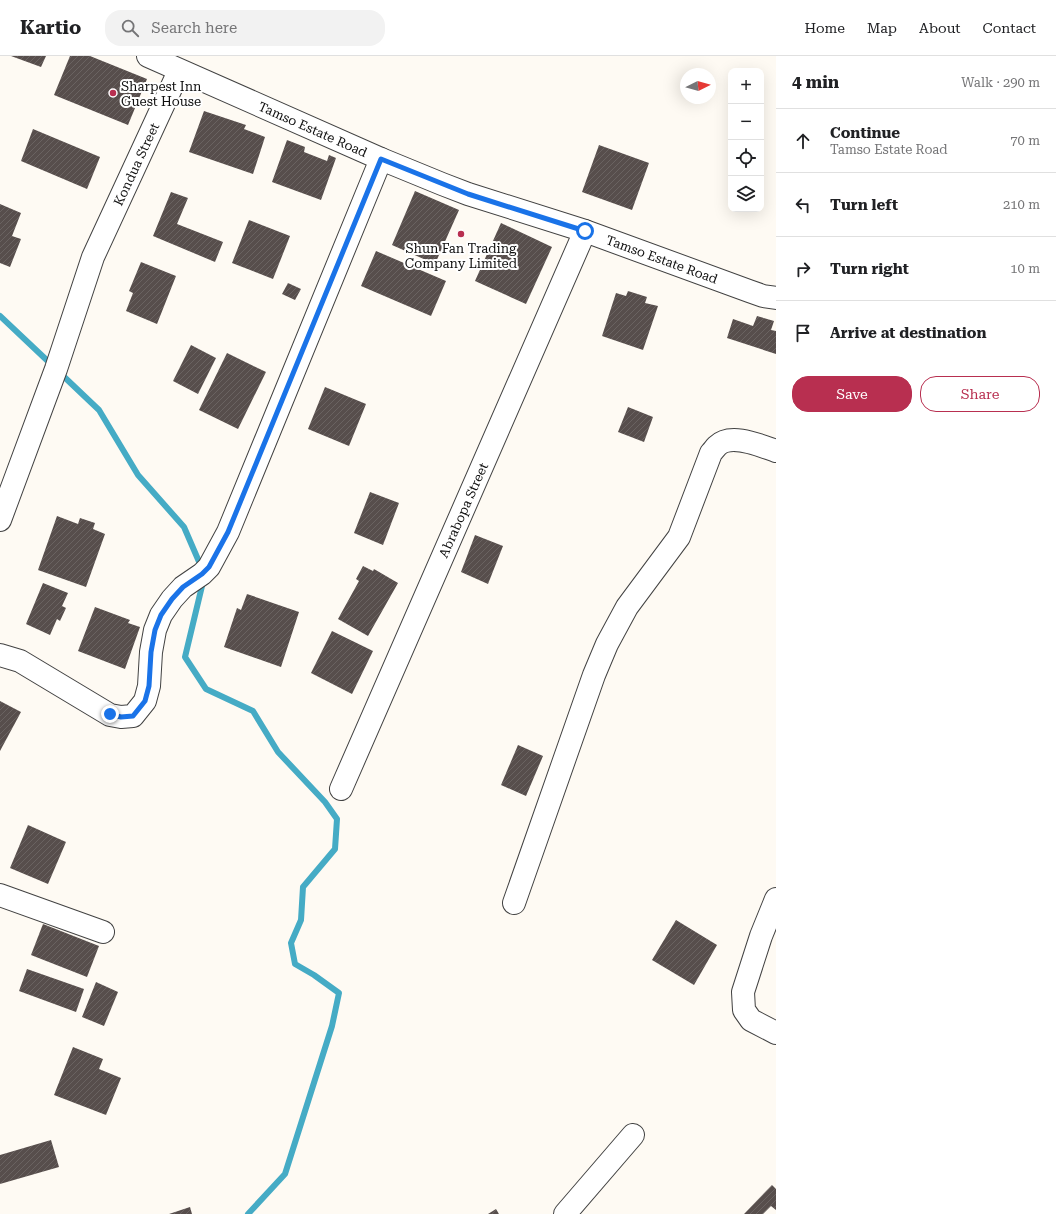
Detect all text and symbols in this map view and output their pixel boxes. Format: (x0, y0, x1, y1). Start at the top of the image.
search box (105, 10, 385, 46)
text: Kartio (20, 16, 81, 39)
icon: search (119, 17, 141, 39)
text: Search here (151, 19, 237, 37)
text: Home (804, 20, 845, 36)
text: Map (867, 20, 897, 36)
text: About (919, 20, 961, 36)
text: Contact (983, 20, 1036, 36)
north arrow (680, 68, 716, 104)
map controls (728, 68, 764, 212)
button: + (728, 68, 764, 104)
text: 4 min (792, 72, 839, 92)
text: Walk · 290 m (961, 75, 1040, 90)
place label: Sharpest Inn Guest House (121, 79, 202, 109)
marker: Sharpest Inn Guest House (108, 88, 118, 98)
street label: Tamso Estate Road (256, 99, 370, 160)
button: − (728, 104, 764, 140)
street label: Kondua Street (111, 120, 162, 208)
text: Continue (830, 124, 900, 142)
icon: ahead (792, 130, 814, 152)
text: 70 m (1010, 133, 1040, 148)
button: locate (728, 140, 764, 176)
text: Tamso Estate Road (830, 142, 948, 157)
button: layers (728, 176, 764, 212)
icon: left (792, 194, 814, 216)
text: Turn left (830, 196, 898, 214)
text: 210 m (1003, 197, 1040, 212)
route start (576, 222, 594, 240)
marker: Shun Fan Trading Company Limited (456, 229, 466, 239)
street label: Tamso Estate Road (604, 232, 720, 287)
place label: Shun Fan Trading Company Limited (405, 241, 518, 271)
icon: right (792, 258, 814, 280)
text: Turn right (830, 260, 909, 278)
text: 10 m (1010, 261, 1040, 276)
icon: arrive (792, 322, 814, 344)
text: Arrive at destination (830, 324, 986, 342)
button: Save (792, 376, 912, 412)
button: Share (920, 376, 1040, 412)
street label: Abrabopa Street (436, 460, 491, 560)
route end (101, 705, 119, 723)

